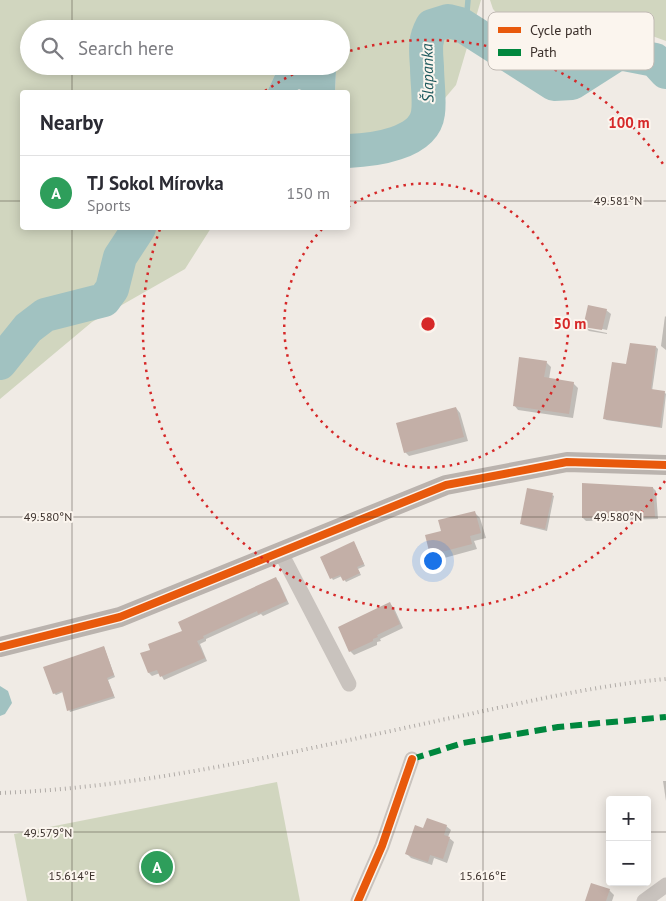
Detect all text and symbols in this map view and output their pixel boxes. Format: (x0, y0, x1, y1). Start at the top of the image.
legend (488, 12, 654, 70)
search box (20, 20, 350, 75)
text: Cycle path (530, 21, 592, 39)
icon: search (38, 34, 66, 62)
text: Search here (78, 36, 174, 60)
water label: Šlapanka (416, 43, 438, 103)
text: Path (530, 43, 557, 61)
text: Nearby (40, 109, 103, 136)
text: 100 m (608, 113, 650, 132)
text: TJ Sokol Mírovka (87, 171, 224, 195)
text: A (51, 183, 61, 203)
text: 150 m (287, 183, 330, 203)
text: 49.581°N (594, 193, 642, 208)
text: Sports (87, 195, 131, 215)
text: 50 m (554, 314, 586, 333)
centre of rings (419, 315, 437, 333)
text: 49.580°N (24, 509, 72, 524)
text: 49.580°N (594, 509, 642, 524)
your location (420, 548, 446, 574)
map controls (606, 796, 651, 886)
button: + (606, 796, 651, 841)
text: 49.579°N (24, 825, 72, 840)
button: − (606, 841, 651, 886)
pin: A (141, 848, 173, 886)
text: 15.614°E (49, 868, 95, 883)
text: 15.616°E (460, 868, 506, 883)

